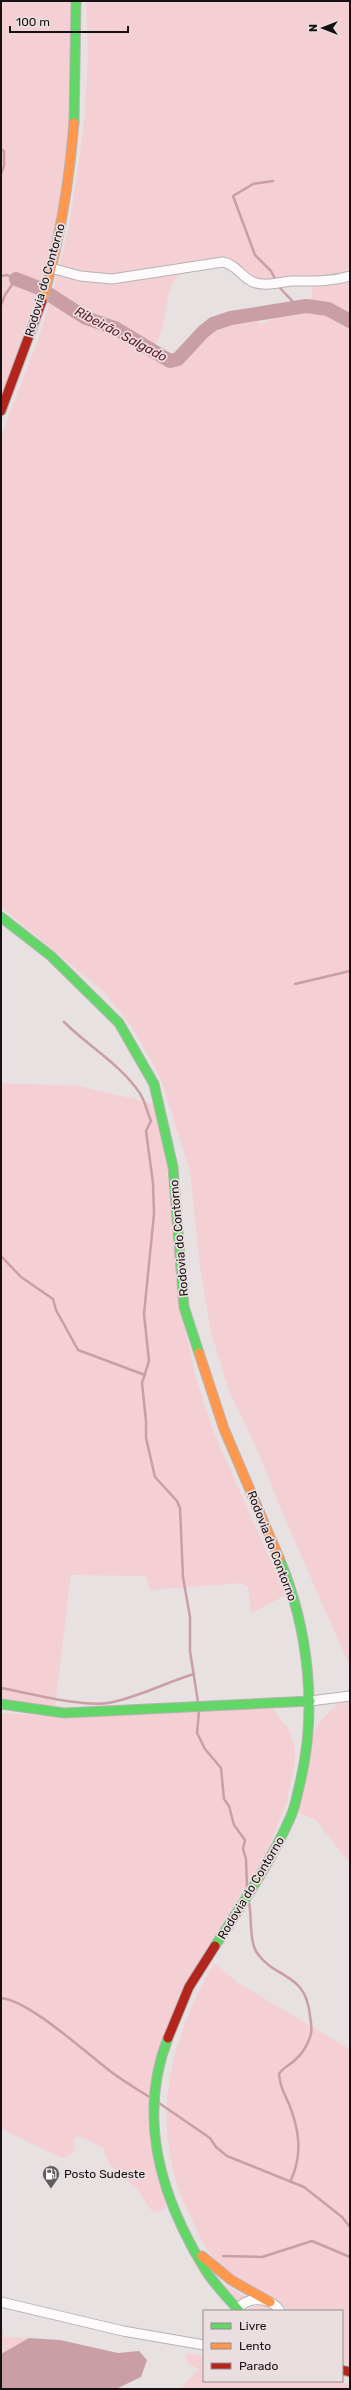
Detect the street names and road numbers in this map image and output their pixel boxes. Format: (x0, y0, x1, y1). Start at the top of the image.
street label: Rodovia do Contorno (22, 222, 68, 338)
street label: Rodovia do Contorno (167, 1179, 191, 1297)
street label: Rodovia do Contorno (245, 1489, 300, 1603)
street label: Rodovia do Contorno (215, 1834, 287, 1942)

